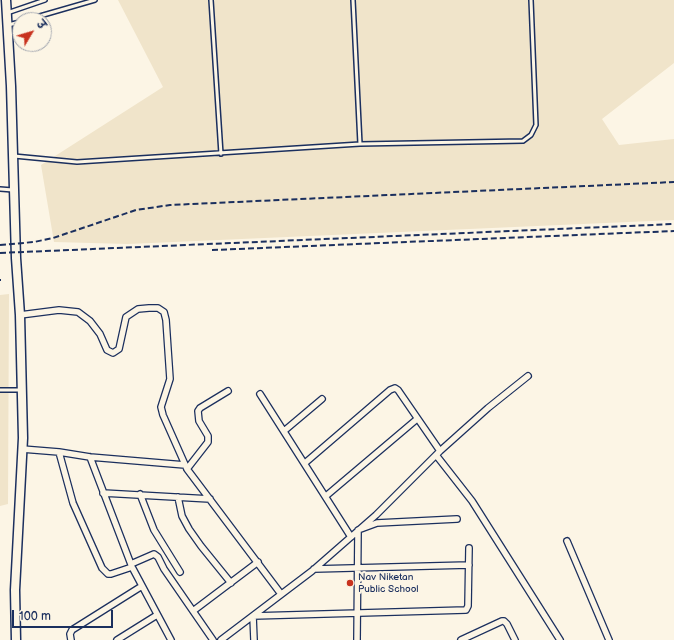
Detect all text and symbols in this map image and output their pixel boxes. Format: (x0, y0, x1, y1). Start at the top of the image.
north arrow (12, 12, 52, 52)
text: उ (34, 18, 48, 32)
place label: Nav Niketan Public School (358, 571, 419, 594)
marker: Nav Niketan Public School (345, 578, 355, 588)
scale bar (14, 602, 115, 628)
text: 100 m (19, 609, 51, 624)

